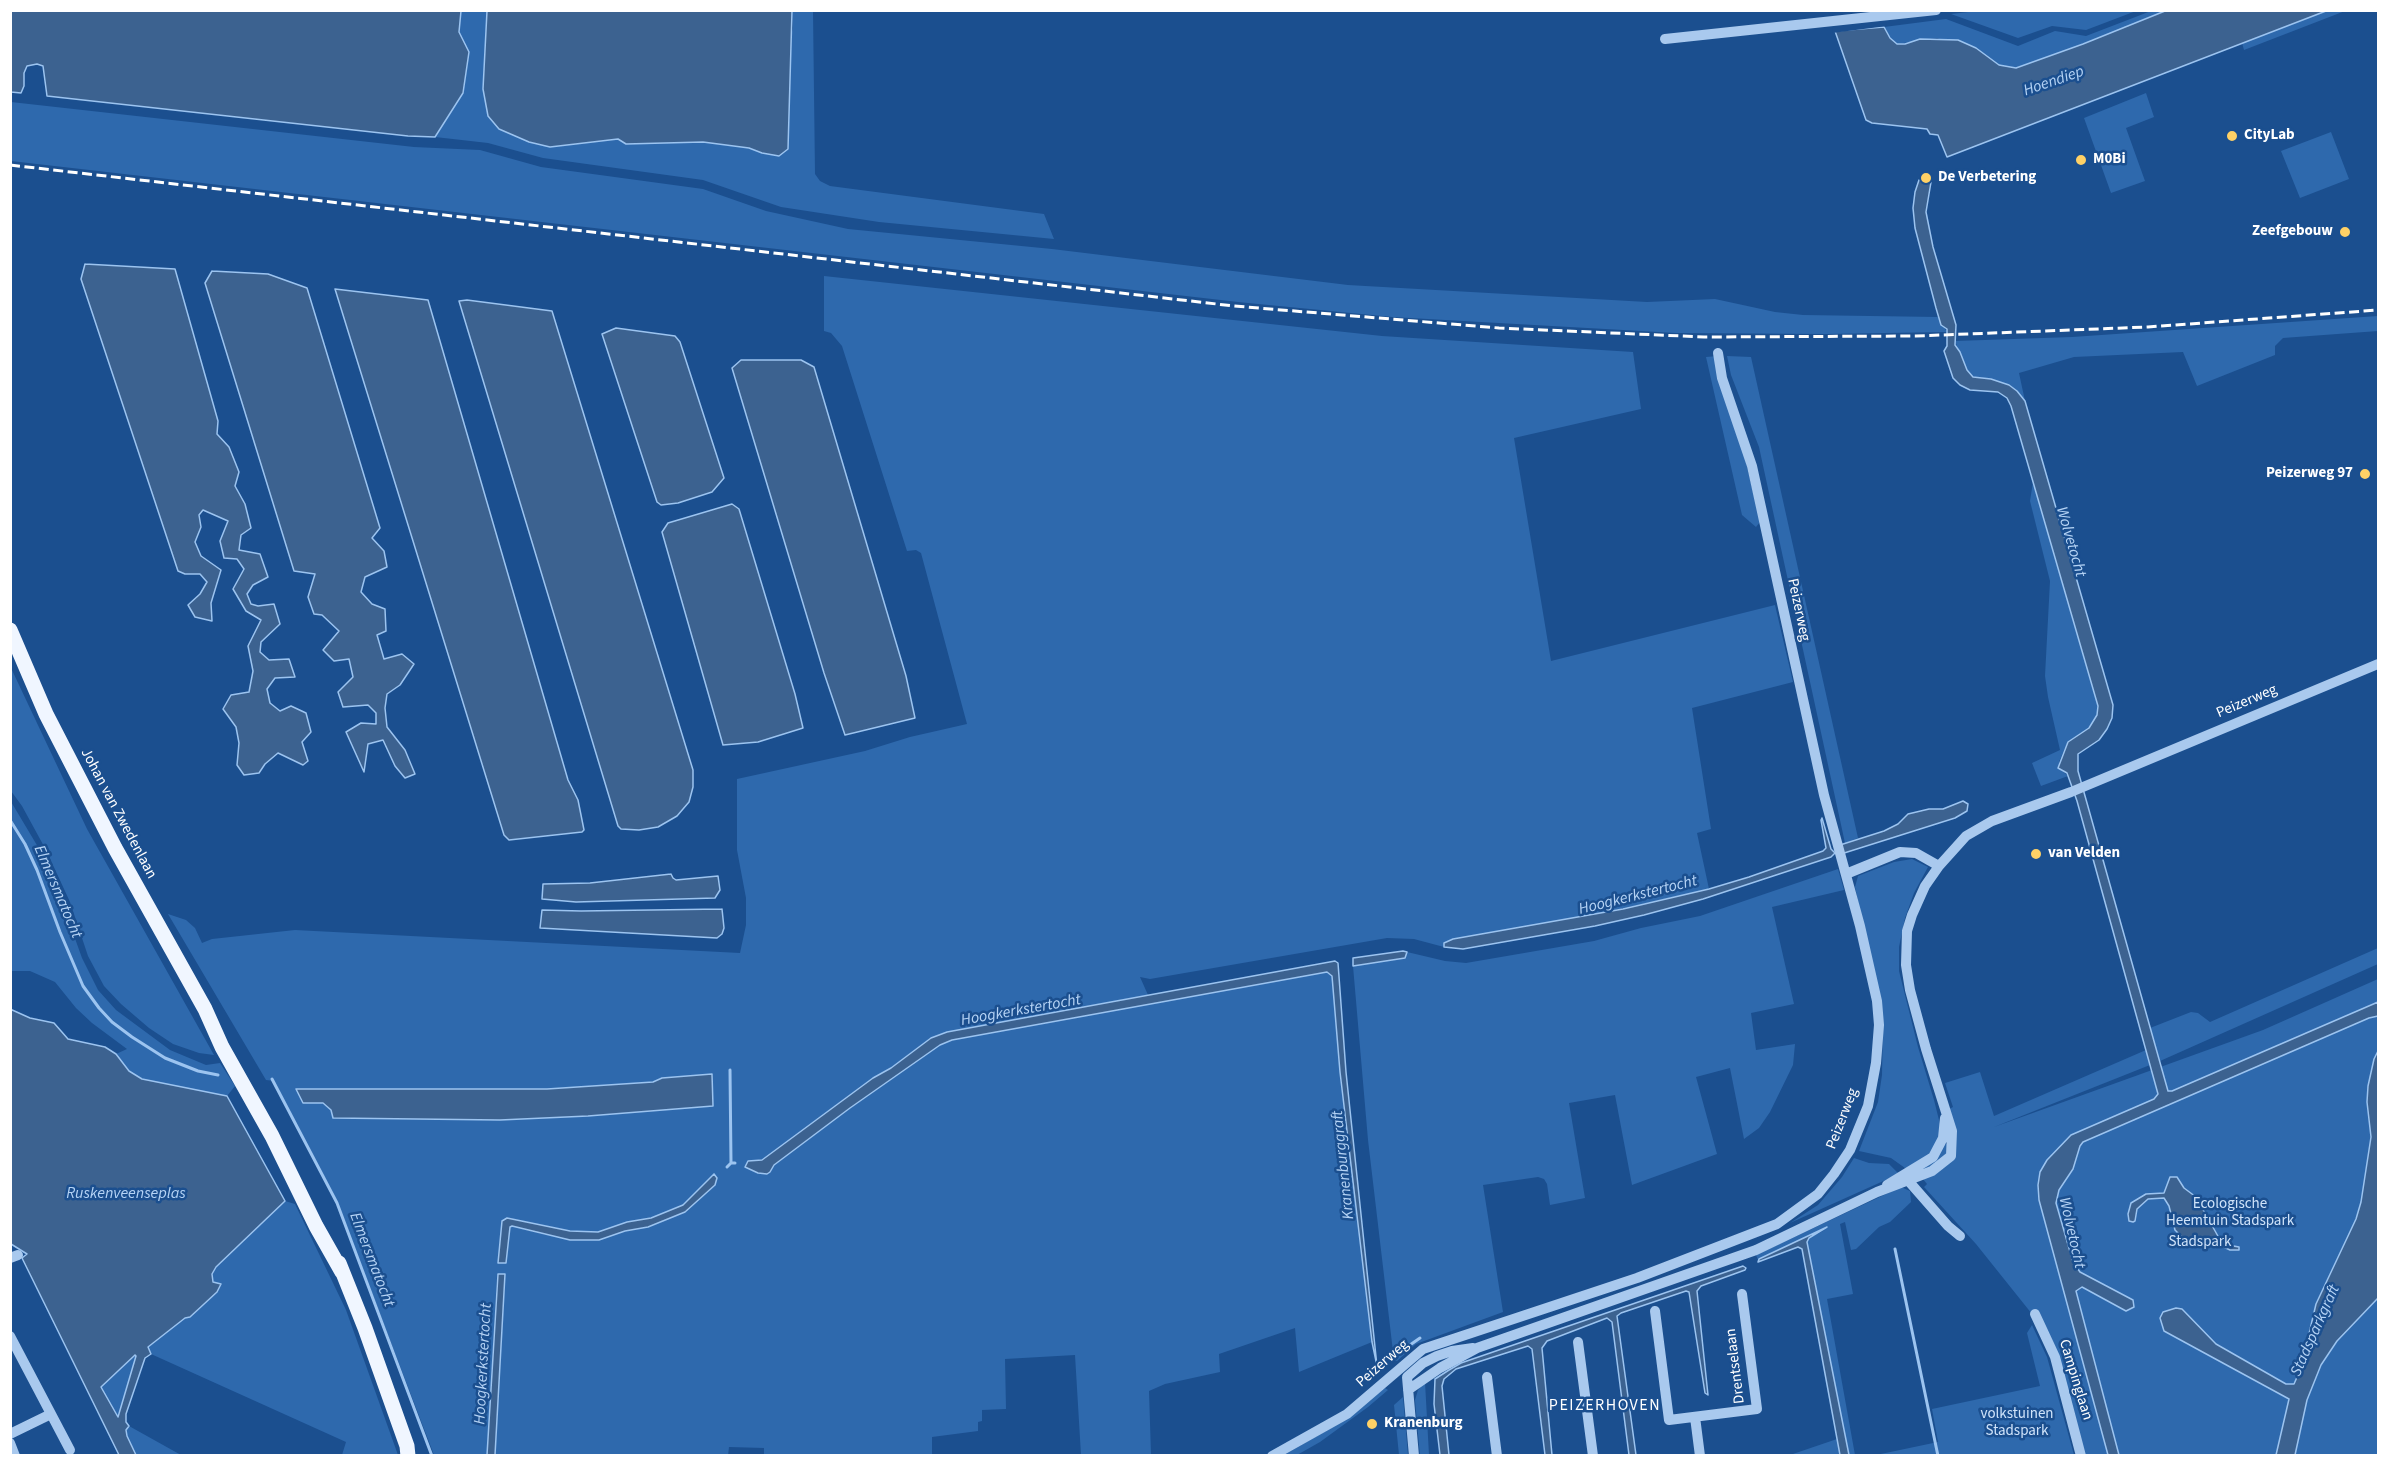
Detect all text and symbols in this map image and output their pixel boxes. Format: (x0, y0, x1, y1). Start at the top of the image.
water label: Hoendiep (2021, 63, 2087, 101)
place label: CityLab (2244, 127, 2295, 145)
marker: CityLab (2225, 129, 2239, 143)
place label: M0Bi (2093, 151, 2126, 169)
marker: M0Bi (2074, 153, 2088, 167)
place label: De Verbetering (1938, 169, 2036, 187)
marker: De Verbetering (1919, 171, 1933, 185)
place label: Zeefgebouw (2252, 223, 2333, 241)
marker: Zeefgebouw (2338, 225, 2352, 239)
place label: Peizerweg 97 (2266, 465, 2353, 483)
marker: Peizerweg 97 (2358, 467, 2372, 481)
water label: Wolvetocht (2051, 505, 2089, 579)
street label: Peizerweg (1783, 577, 1813, 643)
street label: Peizerweg (2214, 681, 2280, 723)
street label: Johan van Zwedenlaan (76, 746, 160, 882)
water label: Elmersmatocht (29, 843, 85, 941)
place label: van Velden (2048, 845, 2120, 863)
marker: van Velden (2029, 847, 2043, 861)
water label: Hoogkerkstertocht (1577, 872, 1699, 920)
water label: Hoogkerkstertocht (960, 991, 1082, 1031)
street label: Peizerweg (1823, 1086, 1863, 1152)
water label: Kranenburggraft (1329, 1110, 1359, 1220)
water label: Ruskenveenseplas (66, 1184, 186, 1204)
water label: Wolvetocht (2053, 1196, 2089, 1270)
park label: Ecologische Heemtuin Stadspark (2166, 1196, 2294, 1231)
water label: Elmersmatocht (344, 1210, 398, 1310)
park label: Stadspark (2169, 1234, 2231, 1252)
water label: Stadsparkgraft (2287, 1282, 2345, 1380)
water label: Hoogkerkstertocht (471, 1303, 497, 1425)
street label: Drentselaan (1722, 1327, 1750, 1405)
street label: Peizerweg (1353, 1336, 1413, 1392)
street label: Campinglaan (2054, 1337, 2096, 1423)
district label: PEIZERHOVEN (1549, 1396, 1661, 1416)
park label: volkstuinen Stadspark (1980, 1406, 2054, 1441)
place label: Kranenburg (1384, 1415, 1463, 1433)
marker: Kranenburg (1365, 1417, 1379, 1431)

